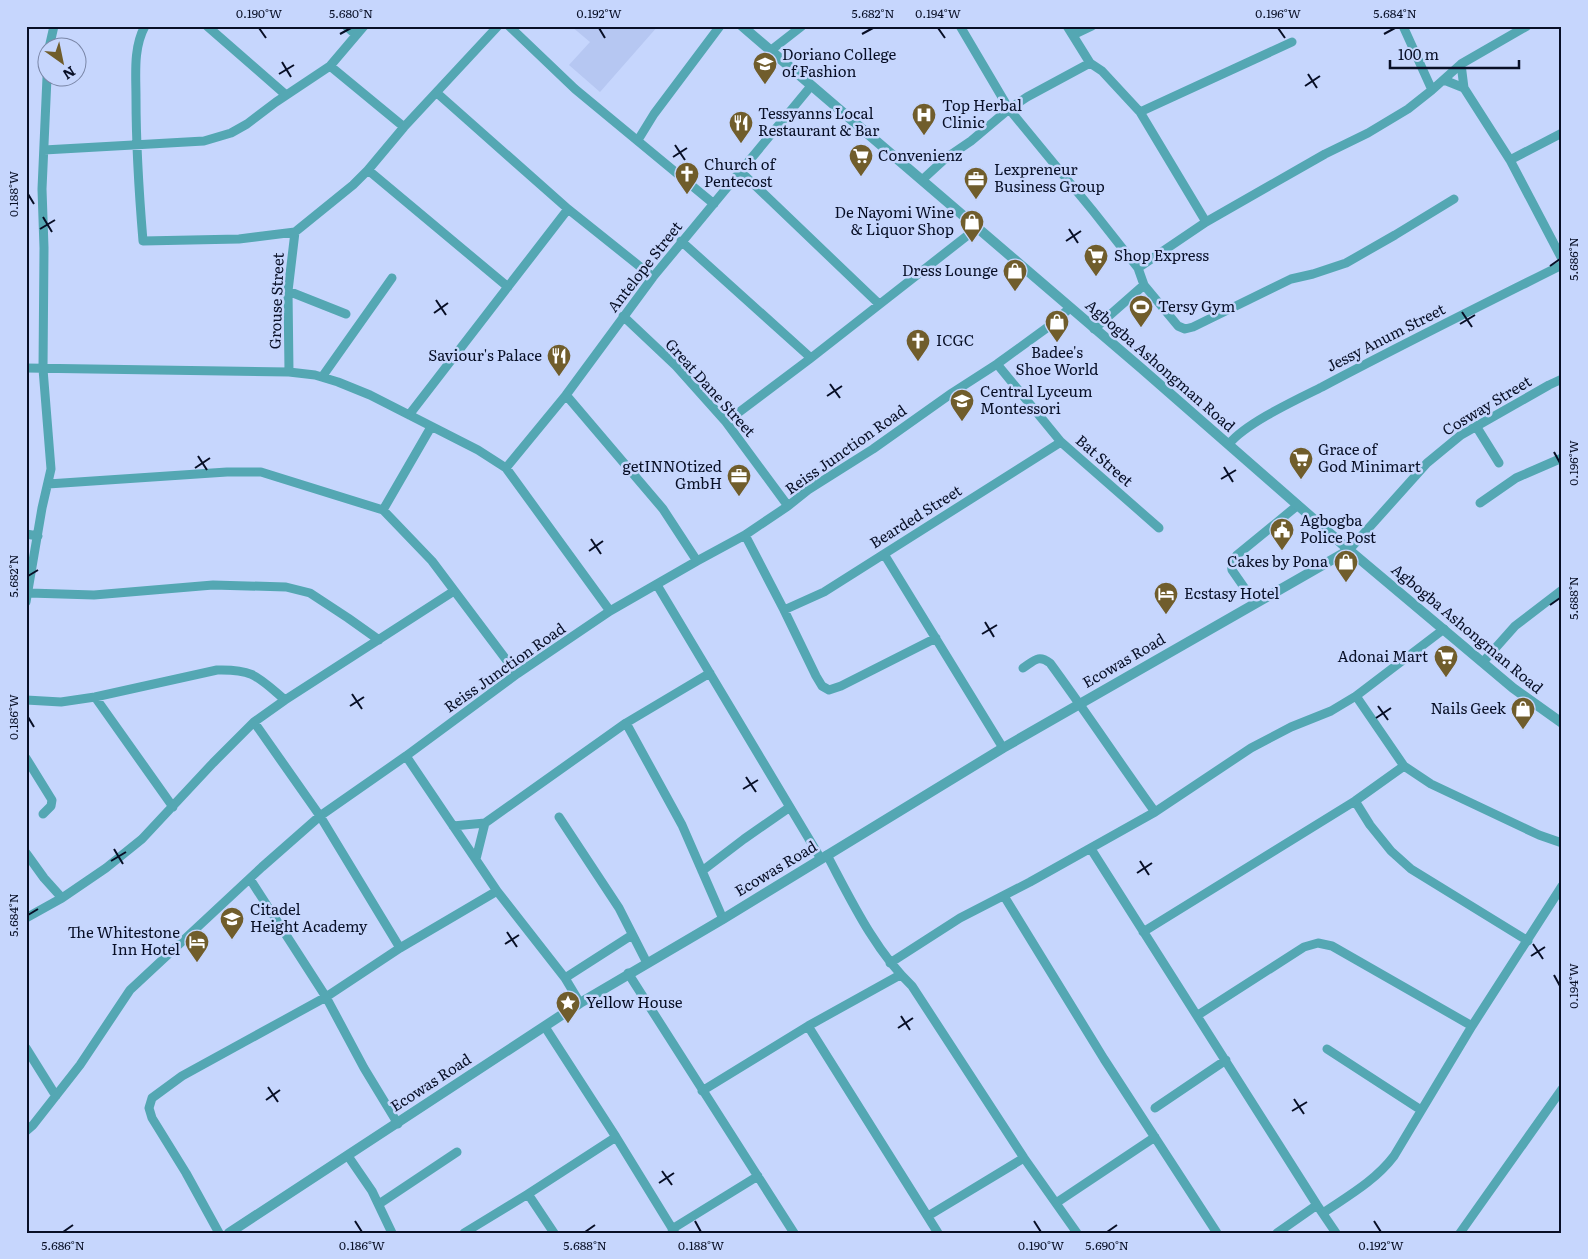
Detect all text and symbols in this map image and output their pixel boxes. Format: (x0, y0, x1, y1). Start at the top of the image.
text: 0.190°W (236, 4, 282, 22)
text: 5.680°N (329, 4, 373, 22)
text: 0.192°W (576, 4, 622, 22)
text: 5.682°N (851, 4, 895, 22)
text: 0.194°W (915, 4, 961, 22)
text: 0.196°W (1255, 4, 1301, 22)
text: 5.684°N (1373, 4, 1417, 22)
north arrow (38, 38, 88, 88)
scale bar (1390, 38, 1519, 70)
place label: Doriano College of Fashion (782, 42, 897, 82)
text: 100 m (1398, 42, 1439, 65)
school or university icon: Doriano College of Fashion (752, 51, 778, 85)
text: N (59, 62, 80, 85)
place label: Top Herbal Clinic (942, 93, 1022, 133)
place label: Tessyanns Local Restaurant & Bar (758, 101, 879, 141)
hospital icon: Top Herbal Clinic (911, 102, 937, 136)
restaurant icon: Tessyanns Local Restaurant & Bar (728, 110, 754, 144)
supermarket icon: Convenienz (848, 143, 874, 177)
place label: Convenienz (878, 143, 962, 166)
place label: Church of Pentecost (704, 152, 776, 192)
place label: Lexpreneur Business Group (994, 157, 1105, 197)
church icon: Church of Pentecost (674, 161, 700, 195)
office icon: Lexpreneur Business Group (963, 166, 989, 200)
text: 0.188°W (4, 171, 22, 217)
place label: De Nayomi Wine & Liquor Shop (835, 200, 954, 240)
shop icon: De Nayomi Wine & Liquor Shop (959, 209, 985, 243)
street label: Antelope Street (601, 216, 687, 317)
text: 5.686°N (1564, 237, 1582, 281)
supermarket icon: Shop Express (1083, 243, 1109, 277)
place label: Shop Express (1114, 243, 1209, 266)
street label: Grouse Street (262, 252, 289, 350)
place label: Dress Lounge (902, 258, 998, 281)
shop icon: Dress Lounge (1002, 258, 1028, 292)
street label: Agbogba Ashongman Road (1081, 293, 1241, 436)
sports icon: Tersy Gym (1128, 294, 1154, 328)
place label: Tersy Gym (1158, 294, 1236, 317)
street label: Jessy Anum Street (1322, 297, 1449, 377)
shop icon: Badee's Shoe World (1044, 309, 1070, 343)
church icon: ICGC (905, 328, 931, 362)
place label: ICGC (936, 328, 974, 351)
street label: Great Dane Street (661, 333, 762, 441)
place label: Badee's Shoe World (1016, 340, 1098, 380)
place label: Saviour's Palace (428, 343, 542, 366)
restaurant icon: Saviour's Palace (546, 343, 572, 377)
street label: Cosway Street (1437, 369, 1535, 440)
place label: Central Lyceum Montessori (980, 379, 1093, 419)
school or university icon: Central Lyceum Montessori (949, 388, 975, 422)
street label: Reiss Junction Road (780, 398, 911, 499)
street label: Bat Street (1071, 428, 1139, 491)
place label: Grace of God Minimart (1318, 437, 1421, 477)
text: 0.196°W (1564, 440, 1582, 486)
supermarket icon: Grace of God Minimart (1288, 446, 1314, 480)
place label: getINNOtized GmbH (623, 454, 722, 494)
office icon: getINNOtized GmbH (726, 463, 752, 497)
street label: Bearded Street (865, 478, 966, 553)
place label: Agbogba Police Post (1300, 508, 1376, 548)
public building icon: Agbogba Police Post (1269, 517, 1295, 551)
place label: Cakes by Pona (1227, 549, 1329, 572)
shop icon: Cakes by Pona (1333, 549, 1359, 583)
text: 5.682°N (4, 554, 22, 598)
street label: Agbogba Ashongman Road (1387, 557, 1549, 698)
text: 5.688°N (1564, 576, 1582, 620)
hotel icon: Ecstasy Hotel (1153, 581, 1179, 615)
place label: Ecstasy Hotel (1184, 581, 1279, 604)
street label: Reiss Junction Road (439, 616, 570, 717)
street label: Ecowas Road (1077, 627, 1169, 693)
place label: Adonai Mart (1338, 644, 1428, 667)
supermarket icon: Adonai Mart (1433, 644, 1459, 678)
text: 0.186°W (4, 694, 22, 740)
place label: Nails Geek (1431, 696, 1507, 719)
shop icon: Nails Geek (1510, 696, 1536, 730)
street label: Ecowas Road (730, 834, 821, 901)
text: 5.684°N (4, 893, 22, 937)
place label: Citadel Height Academy (250, 897, 368, 937)
school or university icon: Citadel Height Academy (219, 906, 245, 940)
place label: The Whitestone Inn Hotel (67, 920, 180, 960)
hotel icon: The Whitestone Inn Hotel (184, 929, 210, 963)
text: 0.194°W (1564, 963, 1582, 1009)
place icon: Yellow House (555, 990, 581, 1024)
place label: Yellow House (586, 990, 683, 1013)
street label: Ecowas Road (385, 1047, 475, 1117)
text: 5.686°N (41, 1236, 85, 1254)
text: 0.186°W (339, 1236, 385, 1254)
text: 5.688°N (563, 1236, 607, 1254)
text: 0.188°W (678, 1236, 724, 1254)
text: 0.190°W (1018, 1236, 1064, 1254)
text: 5.690°N (1085, 1236, 1129, 1254)
text: 0.192°W (1358, 1236, 1404, 1254)

